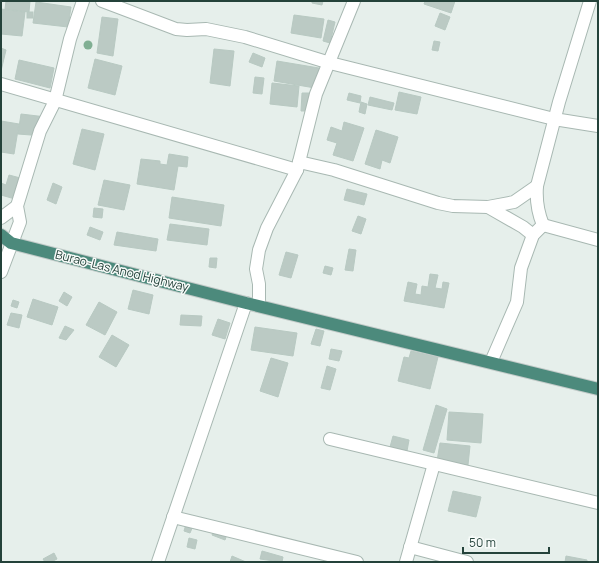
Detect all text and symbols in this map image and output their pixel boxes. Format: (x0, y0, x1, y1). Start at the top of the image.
street label: Burao-Las Anod Highway (54, 246, 191, 295)
scale bar (463, 529, 549, 555)
text: 50 m (469, 534, 496, 551)

